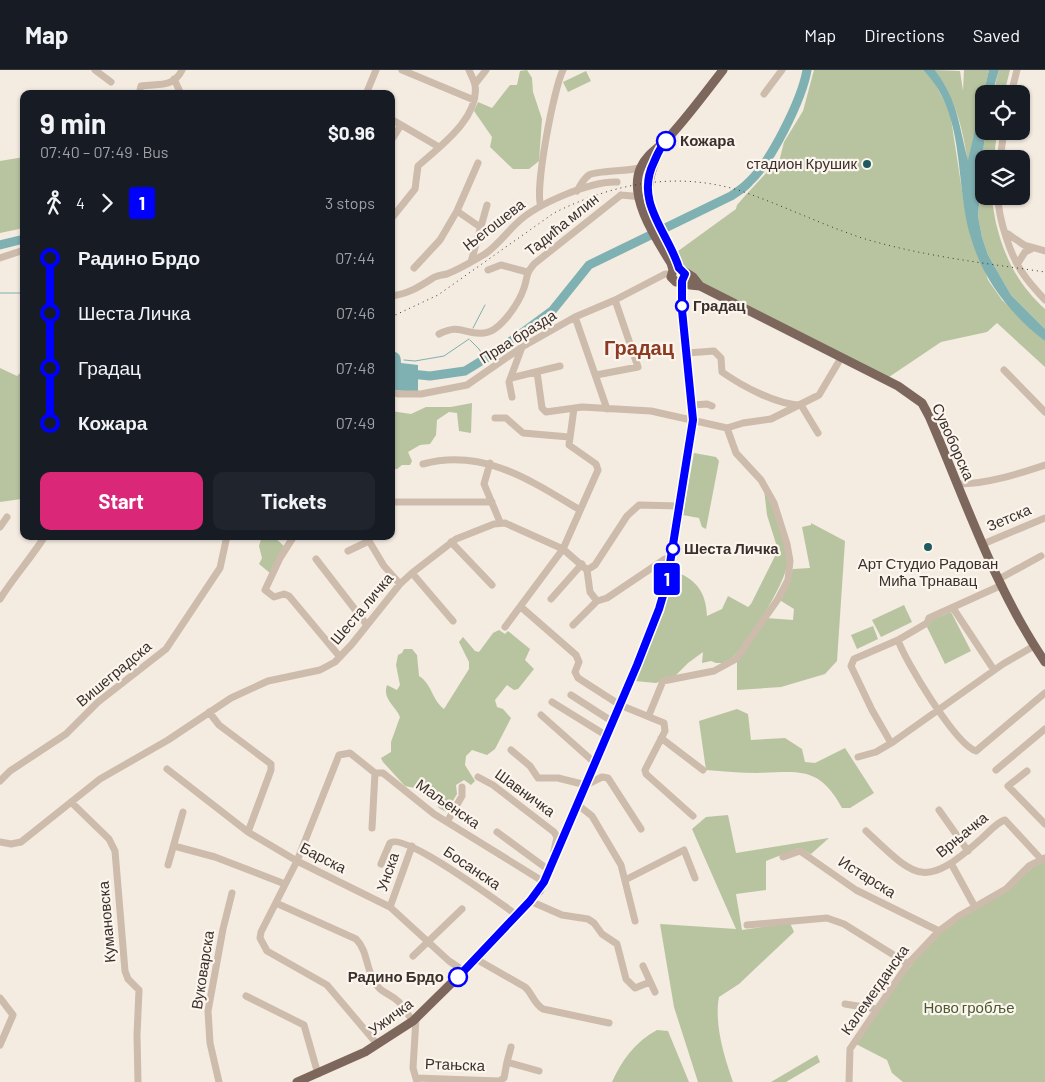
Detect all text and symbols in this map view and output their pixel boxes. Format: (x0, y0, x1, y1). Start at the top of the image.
text: Map (25, 20, 68, 49)
text: Map (804, 24, 836, 46)
text: Directions (864, 24, 945, 46)
text: Saved (973, 24, 1020, 46)
map controls (975, 85, 1030, 205)
button: locate (975, 85, 1030, 140)
text: 9 min (40, 106, 106, 140)
text: $0.96 (328, 121, 375, 144)
marker: Кожара (656, 131, 676, 151)
place label: Кожара (680, 131, 735, 149)
text: 07:40 – 07:49 · Bus (40, 142, 169, 161)
button: layers (975, 150, 1030, 205)
place label: стадион Крушик (746, 154, 857, 172)
marker: стадион Крушик (861, 158, 873, 170)
icon: walk (40, 189, 68, 217)
icon: forward (93, 189, 121, 217)
street label: Тадића млин (521, 189, 602, 259)
text: 1 (139, 192, 145, 214)
text: 4 (76, 193, 85, 212)
text: 3 stops (325, 193, 375, 212)
street label: Његошева (459, 194, 528, 254)
text: Радино Брдо (78, 246, 200, 269)
text: 07:44 (335, 248, 375, 267)
place label: Градац (693, 296, 746, 314)
marker: Градац (675, 299, 689, 313)
text: Шеста Личка (78, 301, 191, 324)
text: 07:46 (336, 303, 375, 322)
street label: Прва бразда (476, 305, 560, 367)
district label: Градац (604, 335, 675, 359)
text: Градац (78, 356, 141, 379)
text: 07:48 (336, 358, 375, 377)
street label: Сувоборска (929, 400, 979, 484)
text: Кожара (78, 411, 147, 434)
text: 07:49 (336, 413, 375, 432)
button: Start (40, 472, 203, 530)
button: Tickets (213, 472, 375, 530)
street label: Зетска (984, 499, 1034, 534)
place label: Шеста Личка (684, 539, 779, 557)
marker: Арт Студио Радован Мића Трнавац (922, 541, 934, 553)
marker: Шеста Личка (666, 542, 680, 556)
place label: Арт Студио Радован Мића Трнавац (858, 554, 998, 589)
line badge: 1 (651, 563, 683, 595)
street label: Шеста личка (326, 568, 397, 648)
text: 1 (664, 568, 670, 590)
street label: Вишеградска (72, 636, 155, 710)
street label: Шавничка (492, 764, 560, 820)
street label: Маљенска (413, 775, 485, 832)
street label: Врњачка (932, 807, 991, 861)
street label: Барска (297, 838, 350, 877)
street label: Босанска (441, 842, 505, 893)
street label: Унска (372, 849, 402, 893)
street label: Истарска (835, 851, 900, 901)
street label: Кумановска (93, 880, 119, 964)
street label: Вуковарска (187, 928, 217, 1011)
street label: Калемегданска (836, 940, 912, 1038)
place label: Радино Брдо (348, 967, 444, 985)
marker: Радино Брдо (448, 967, 468, 987)
street label: Ужичка (365, 994, 417, 1038)
park label: Ново гробље (923, 998, 1015, 1016)
street label: Ртањска (425, 1054, 486, 1074)

